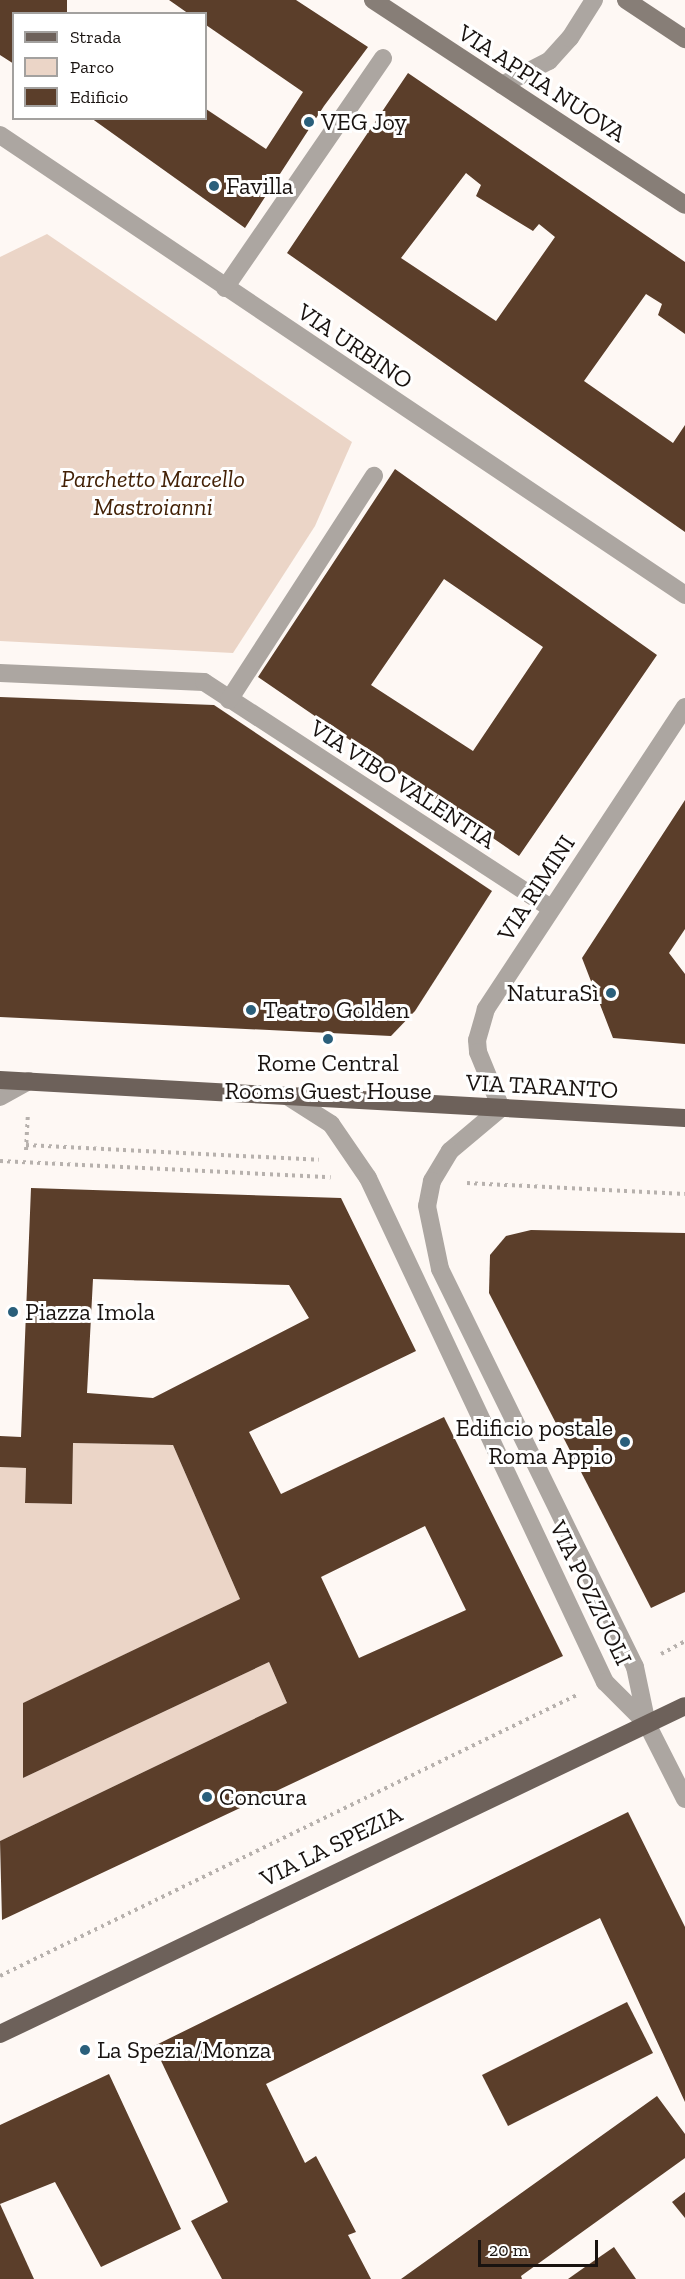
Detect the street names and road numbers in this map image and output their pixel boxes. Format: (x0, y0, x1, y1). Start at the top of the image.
street label: VIA APPIA NUOVA (452, 17, 632, 149)
street label: VIA URBINO (292, 297, 418, 395)
street label: VIA VIBO VALENTIA (304, 713, 502, 855)
street label: VIA RIMINI (491, 829, 581, 947)
street label: VIA TARANTO (464, 1068, 620, 1104)
street label: VIA POZZUOLI (543, 1516, 639, 1670)
street label: VIA LA SPEZIA (255, 1799, 407, 1893)

